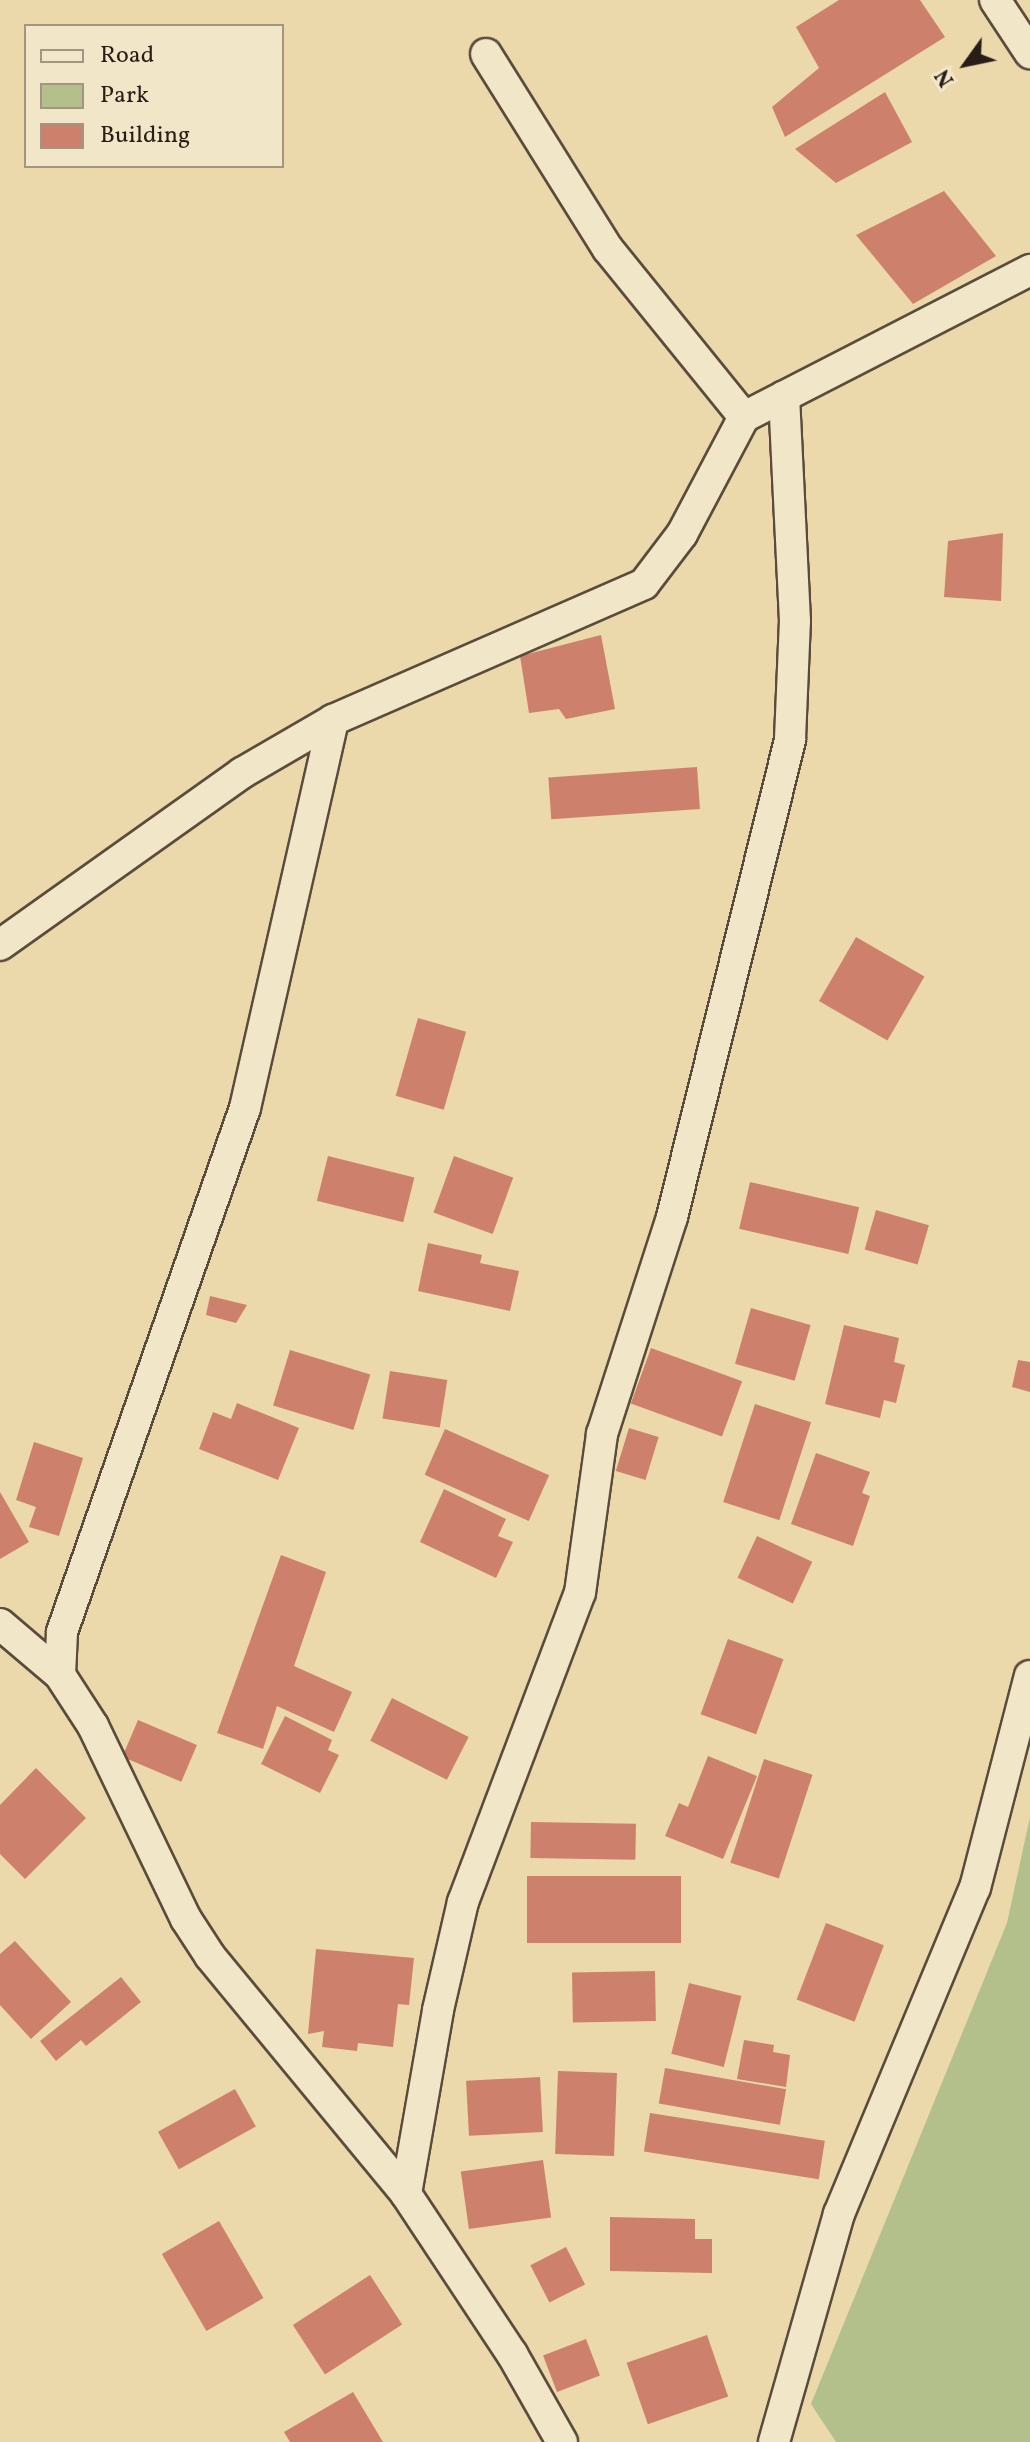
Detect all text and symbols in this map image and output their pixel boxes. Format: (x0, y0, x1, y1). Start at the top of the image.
legend (24, 24, 284, 168)
north arrow (926, 24, 1006, 104)
text: Road (100, 39, 154, 73)
text: N (928, 62, 963, 92)
text: Park (100, 79, 149, 113)
text: Building (100, 119, 190, 153)

